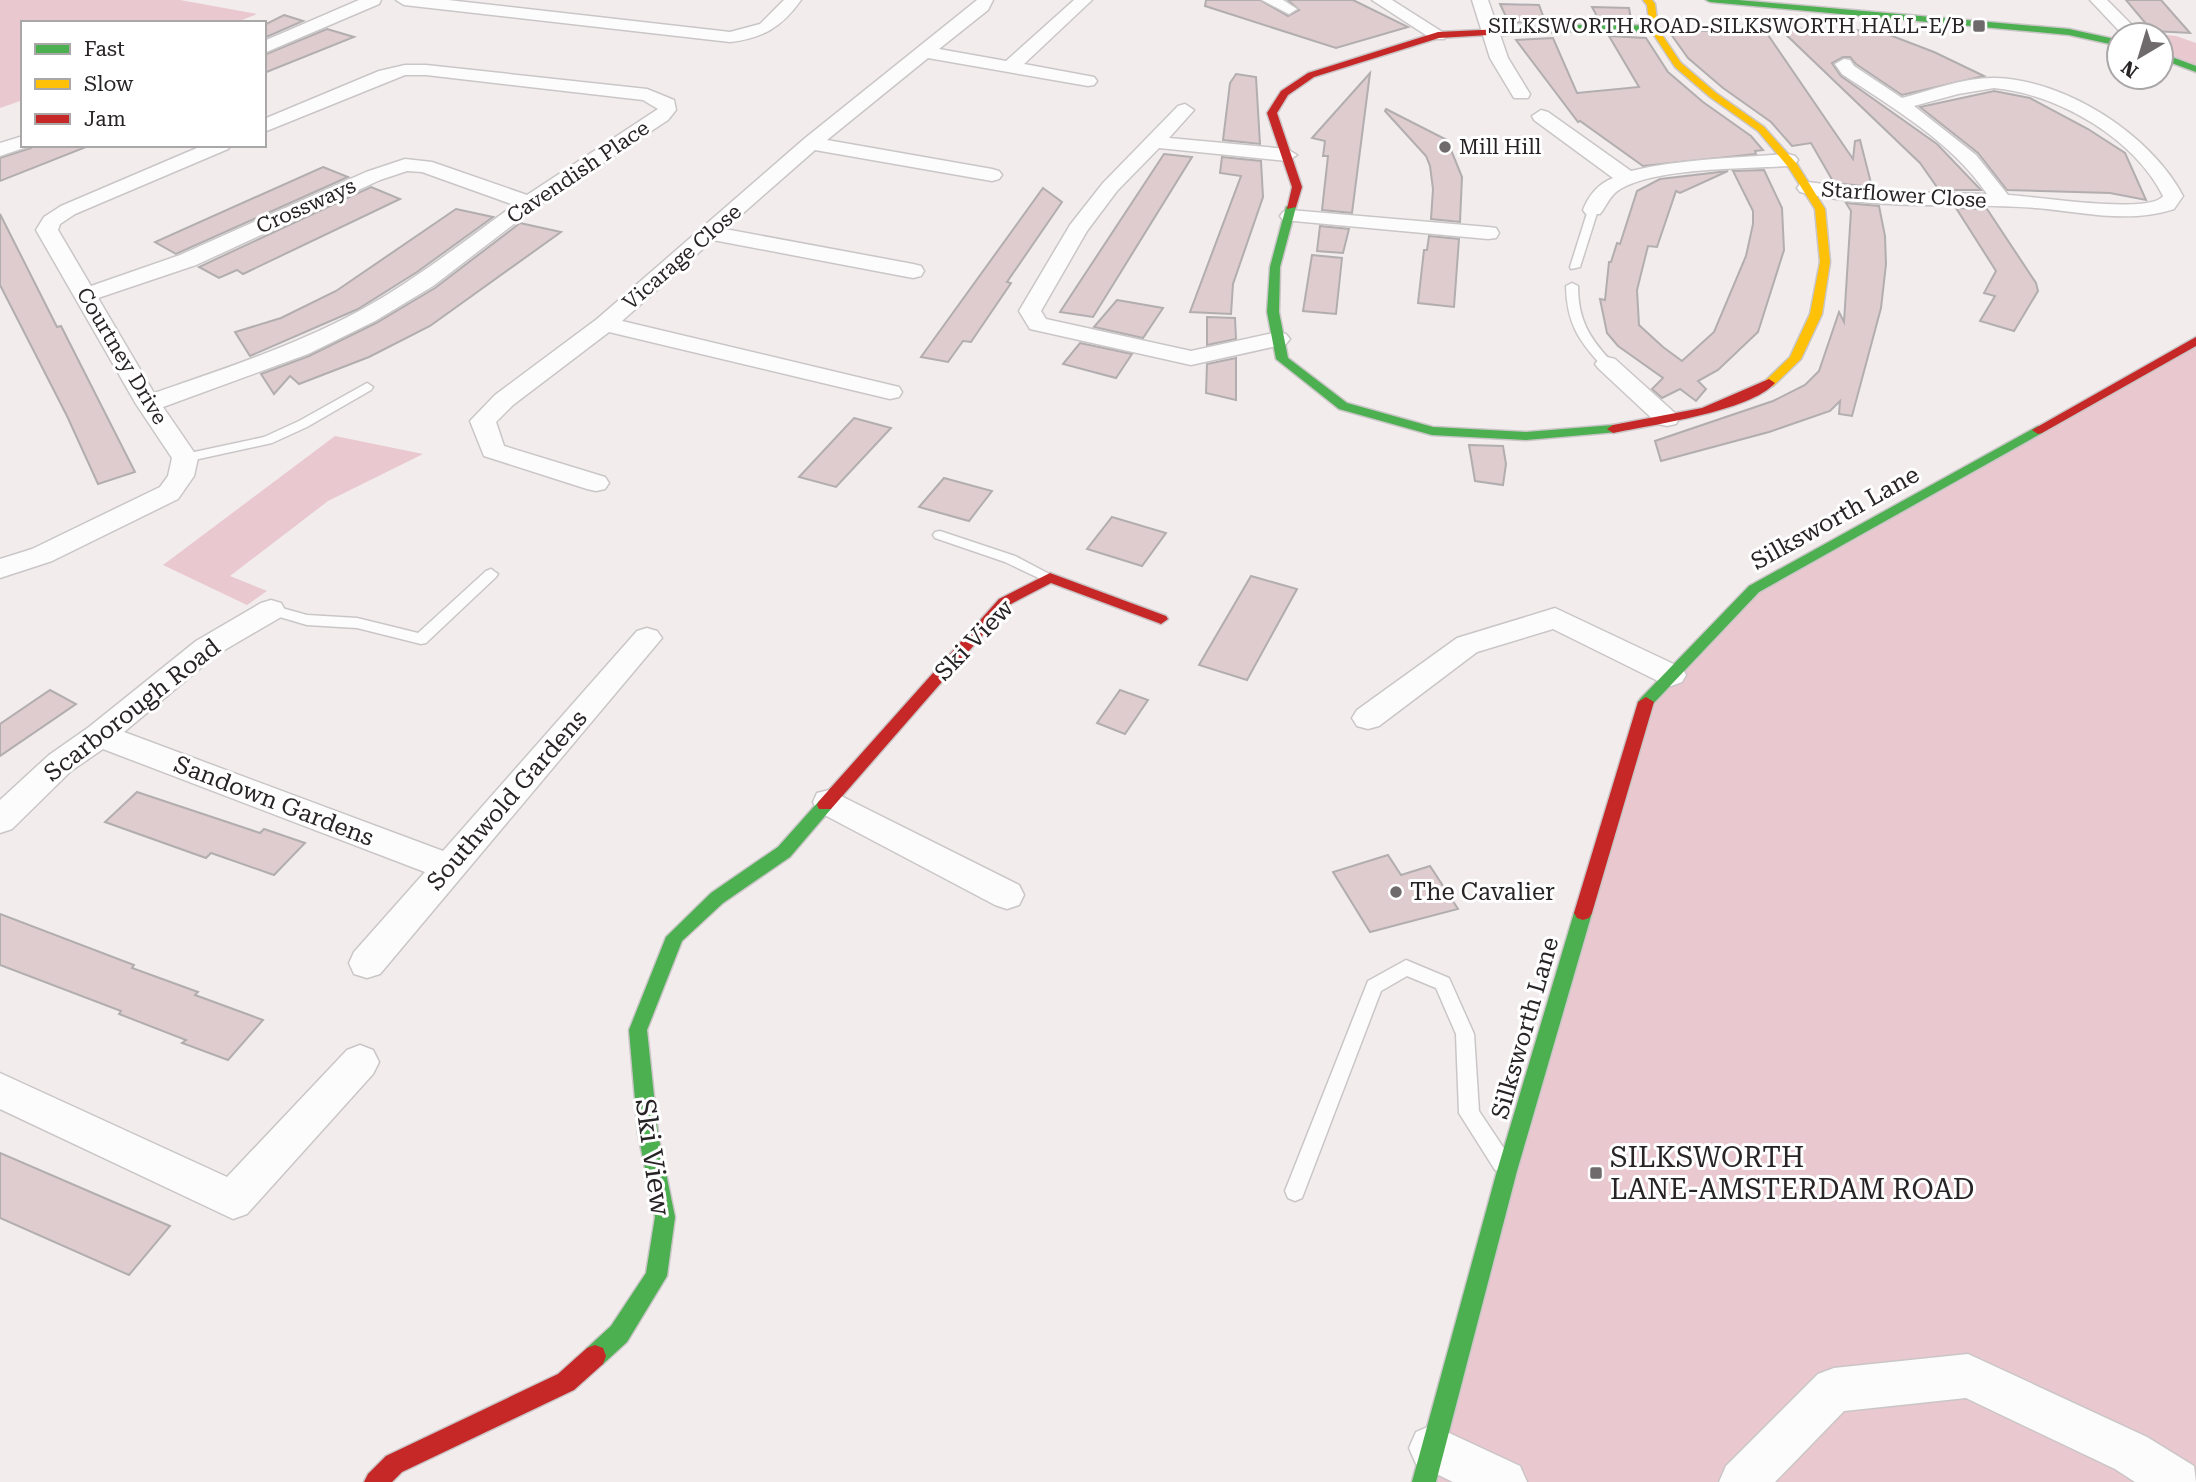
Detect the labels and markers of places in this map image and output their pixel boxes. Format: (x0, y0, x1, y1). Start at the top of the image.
place label: SILKSWORTH ROAD-SILKSWORTH HALL-E/B (1488, 14, 1965, 38)
marker: SILKSWORTH ROAD-SILKSWORTH HALL-E/B (1971, 18, 1987, 34)
place label: Mill Hill (1459, 135, 1542, 159)
marker: Mill Hill (1437, 139, 1453, 155)
place label: The Cavalier (1410, 878, 1555, 906)
marker: The Cavalier (1388, 884, 1404, 900)
place label: SILKSWORTH LANE-AMSTERDAM ROAD (1610, 1141, 1974, 1206)
marker: SILKSWORTH LANE-AMSTERDAM ROAD (1588, 1165, 1604, 1181)

